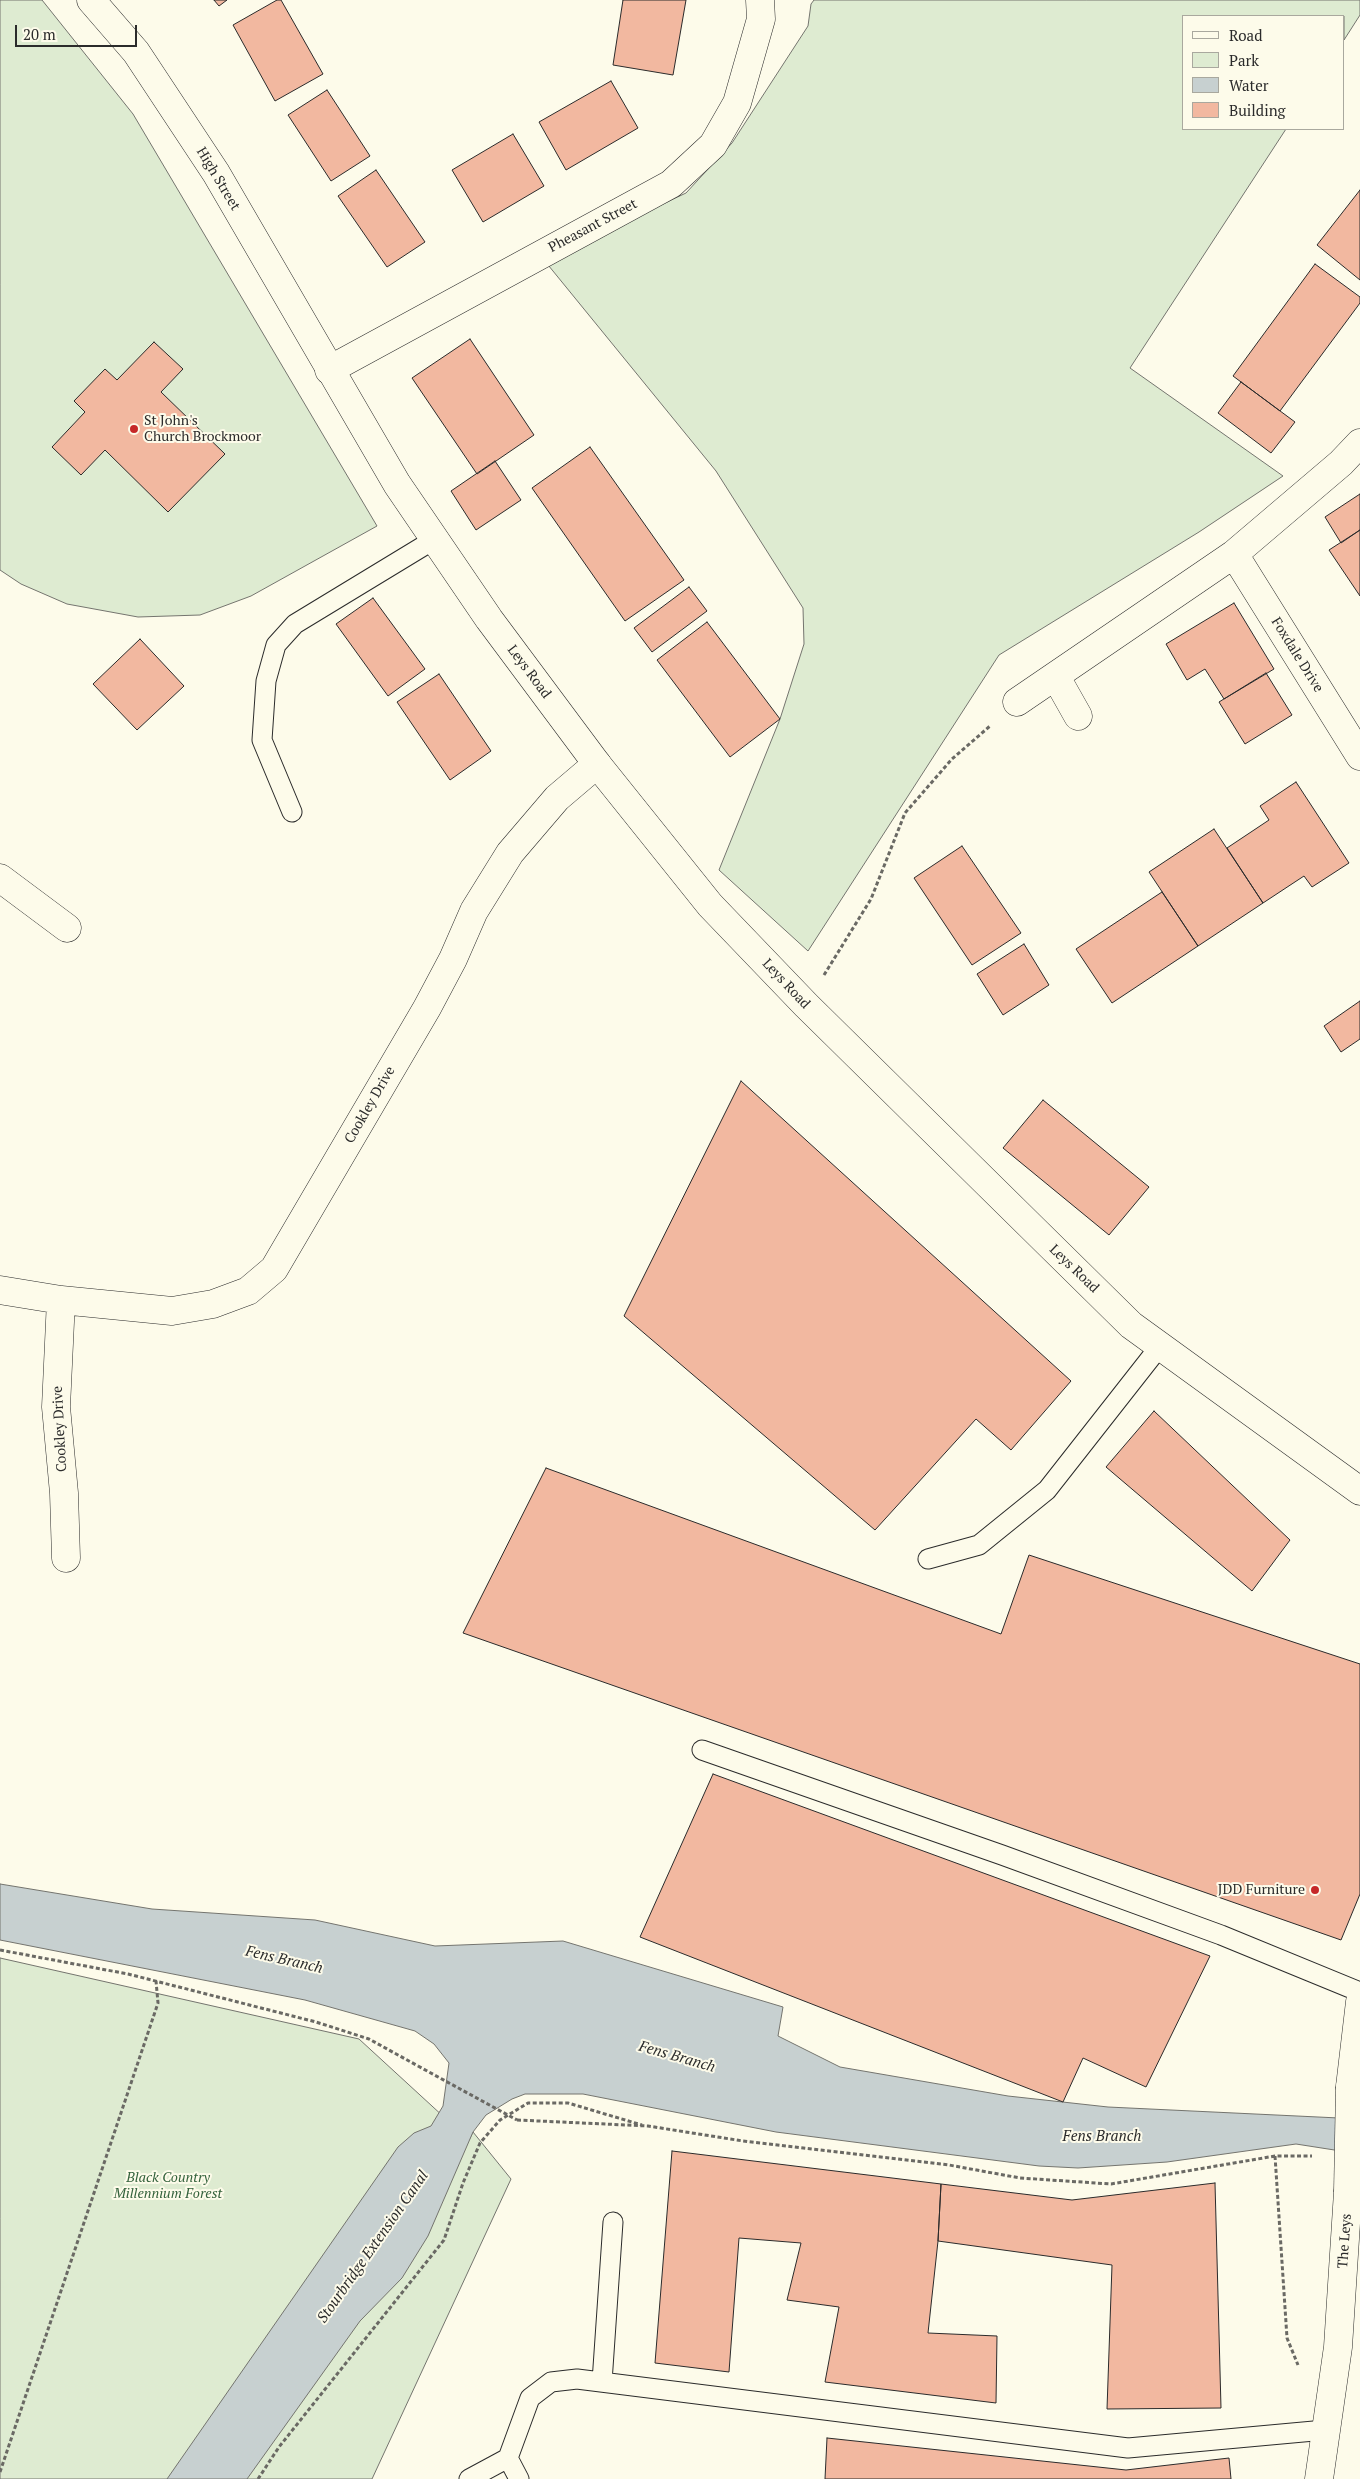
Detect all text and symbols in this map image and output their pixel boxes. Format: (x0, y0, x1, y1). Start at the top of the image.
scale bar (18, 15, 140, 47)
legend (1182, 15, 1345, 130)
text: 20 m (23, 24, 56, 44)
text: Road (1229, 25, 1262, 45)
text: Park (1229, 50, 1259, 70)
text: Water (1229, 75, 1268, 95)
text: Building (1229, 100, 1286, 120)
street label: High Street (193, 144, 243, 214)
street label: Pheasant Street (546, 196, 640, 256)
place label: St John's Church Brockmoor (144, 413, 261, 446)
marker: St John's Church Brockmoor (128, 423, 140, 435)
street label: Foxdale Drive (1267, 614, 1327, 696)
street label: Leys Road (504, 642, 554, 702)
street label: Leys Road (759, 956, 813, 1012)
street label: Cookley Drive (341, 1063, 399, 1147)
street label: Leys Road (1046, 1241, 1102, 1297)
street label: Cookley Drive (49, 1385, 71, 1473)
place label: JDD Furniture (1218, 1882, 1305, 1898)
marker: JDD Furniture (1309, 1884, 1321, 1896)
water label: Fens Branch (244, 1942, 324, 1978)
water label: Fens Branch (637, 2037, 717, 2077)
water label: Fens Branch (1063, 2128, 1141, 2146)
water label: Stourbridge Extension Canal (314, 2168, 432, 2326)
park label: Black Country Millennium Forest (114, 2170, 222, 2202)
street label: The Leys (1335, 2213, 1355, 2269)

